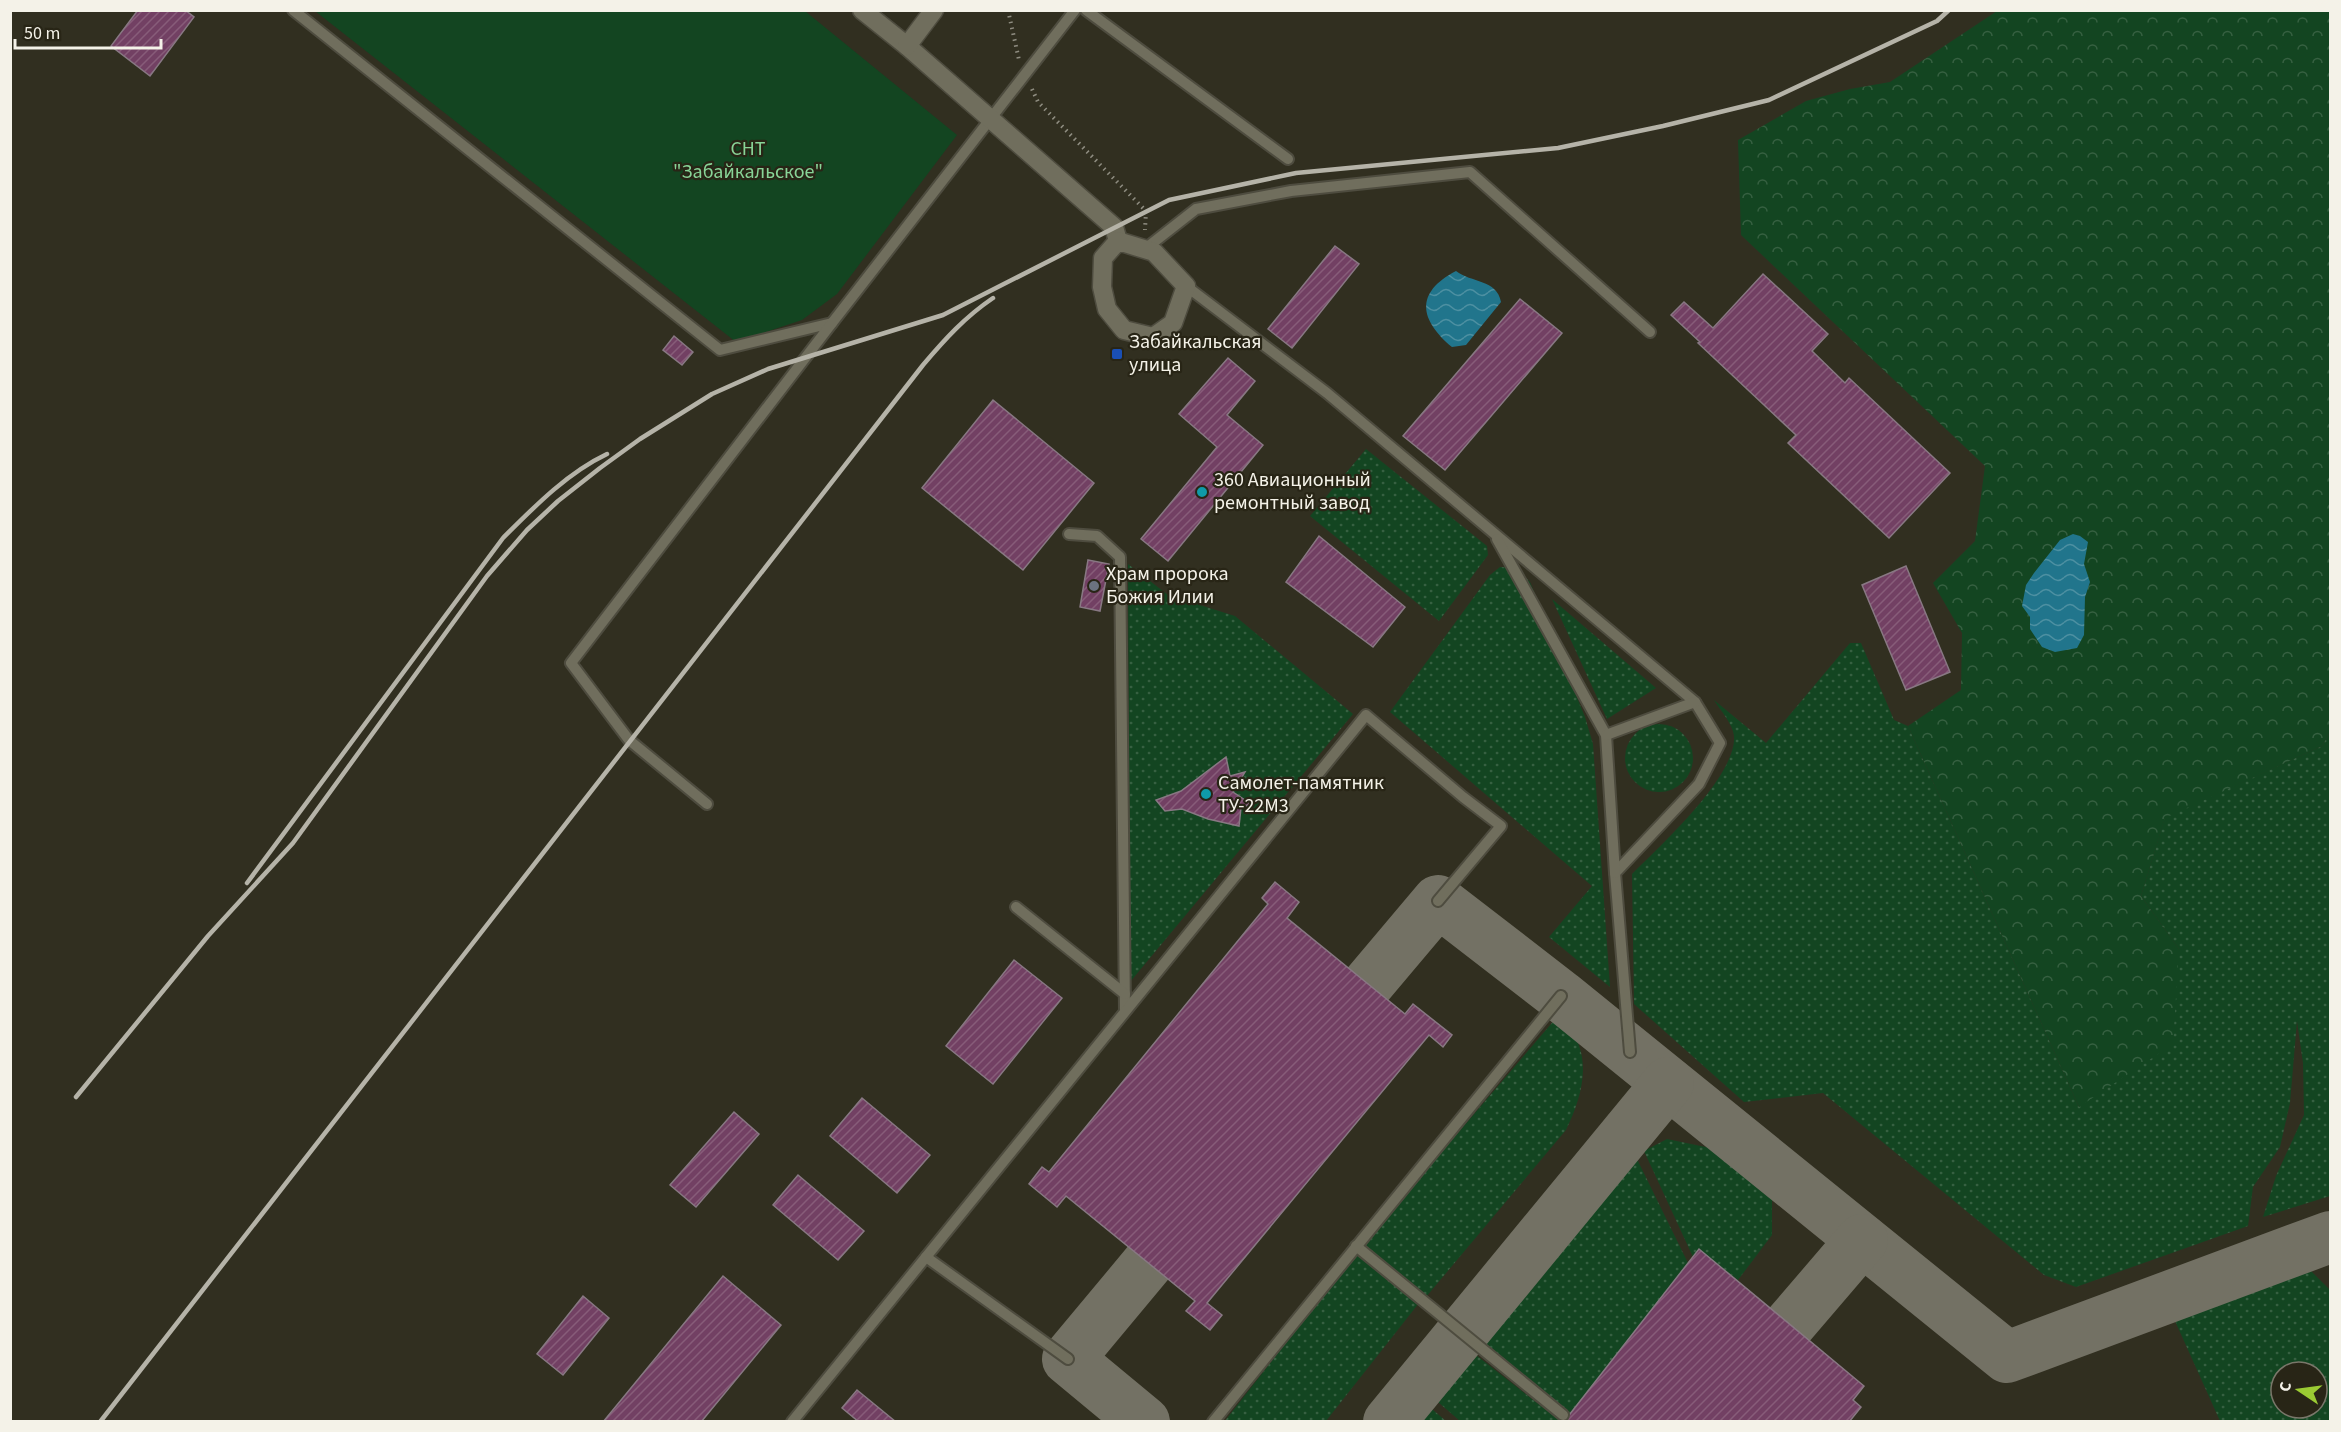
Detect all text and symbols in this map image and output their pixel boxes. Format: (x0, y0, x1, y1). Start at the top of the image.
scale bar (15, 12, 160, 50)
text: 50 m (24, 21, 60, 46)
park label: СНТ "Забайкальское" (673, 135, 823, 186)
place label: Забайкальская улица (1129, 328, 1262, 379)
marker: Забайкальская улица (1110, 347, 1124, 361)
place label: 360 Авиационный ремонтный завод (1214, 466, 1371, 517)
marker: 360 Авиационный ремонтный завод (1195, 485, 1209, 499)
place label: Храм пророка Божия Илии (1106, 560, 1229, 611)
marker: Храм пророка Божия Илии (1087, 579, 1101, 593)
place label: Самолет-памятник ТУ-22М3 (1218, 769, 1384, 820)
marker: Самолет-памятник ТУ-22М3 (1199, 787, 1213, 801)
north arrow (2269, 1360, 2329, 1420)
text: С (2274, 1380, 2297, 1394)

